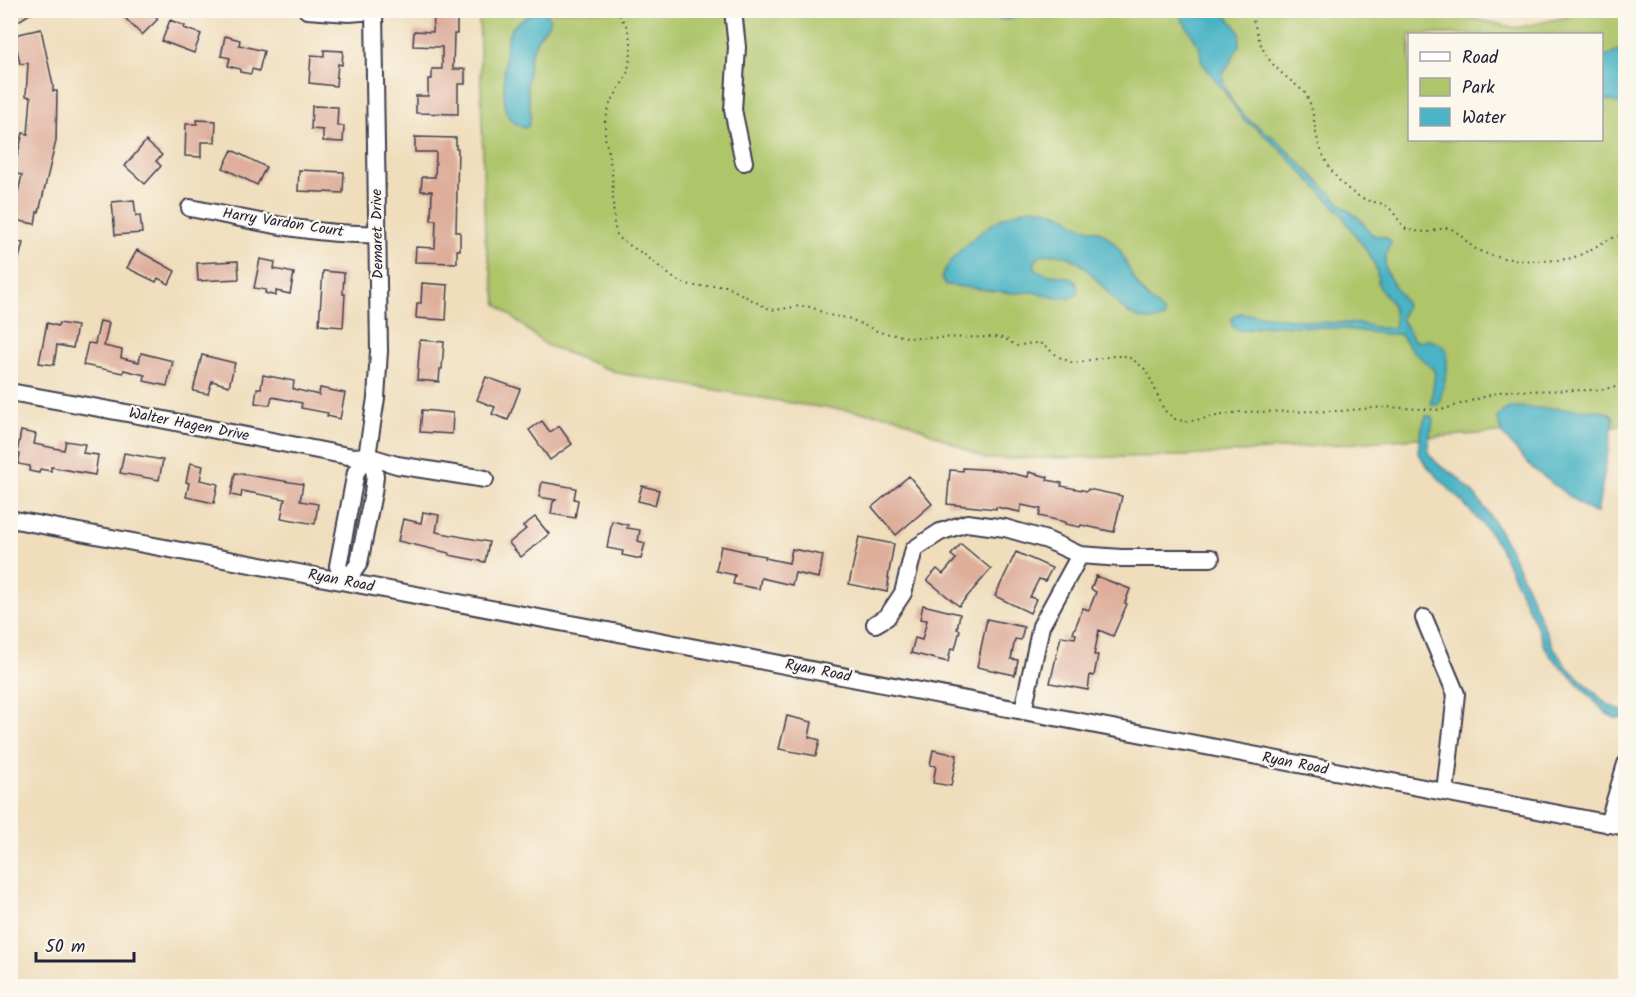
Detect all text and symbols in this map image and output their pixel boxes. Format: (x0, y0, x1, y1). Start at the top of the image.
legend (1408, 33, 1603, 141)
text: Road (1462, 44, 1499, 73)
text: Park (1462, 74, 1495, 103)
text: Water (1462, 104, 1507, 133)
street label: Demaret Drive (365, 188, 391, 279)
street label: Harry Vardon Court (221, 202, 345, 244)
street label: Walter Hagen Drive (127, 402, 252, 448)
street label: Ryan Road (306, 563, 377, 599)
street label: Ryan Road (783, 653, 854, 689)
street label: Ryan Road (1260, 746, 1331, 782)
scale bar (36, 925, 134, 963)
text: 50 m (45, 933, 85, 962)

